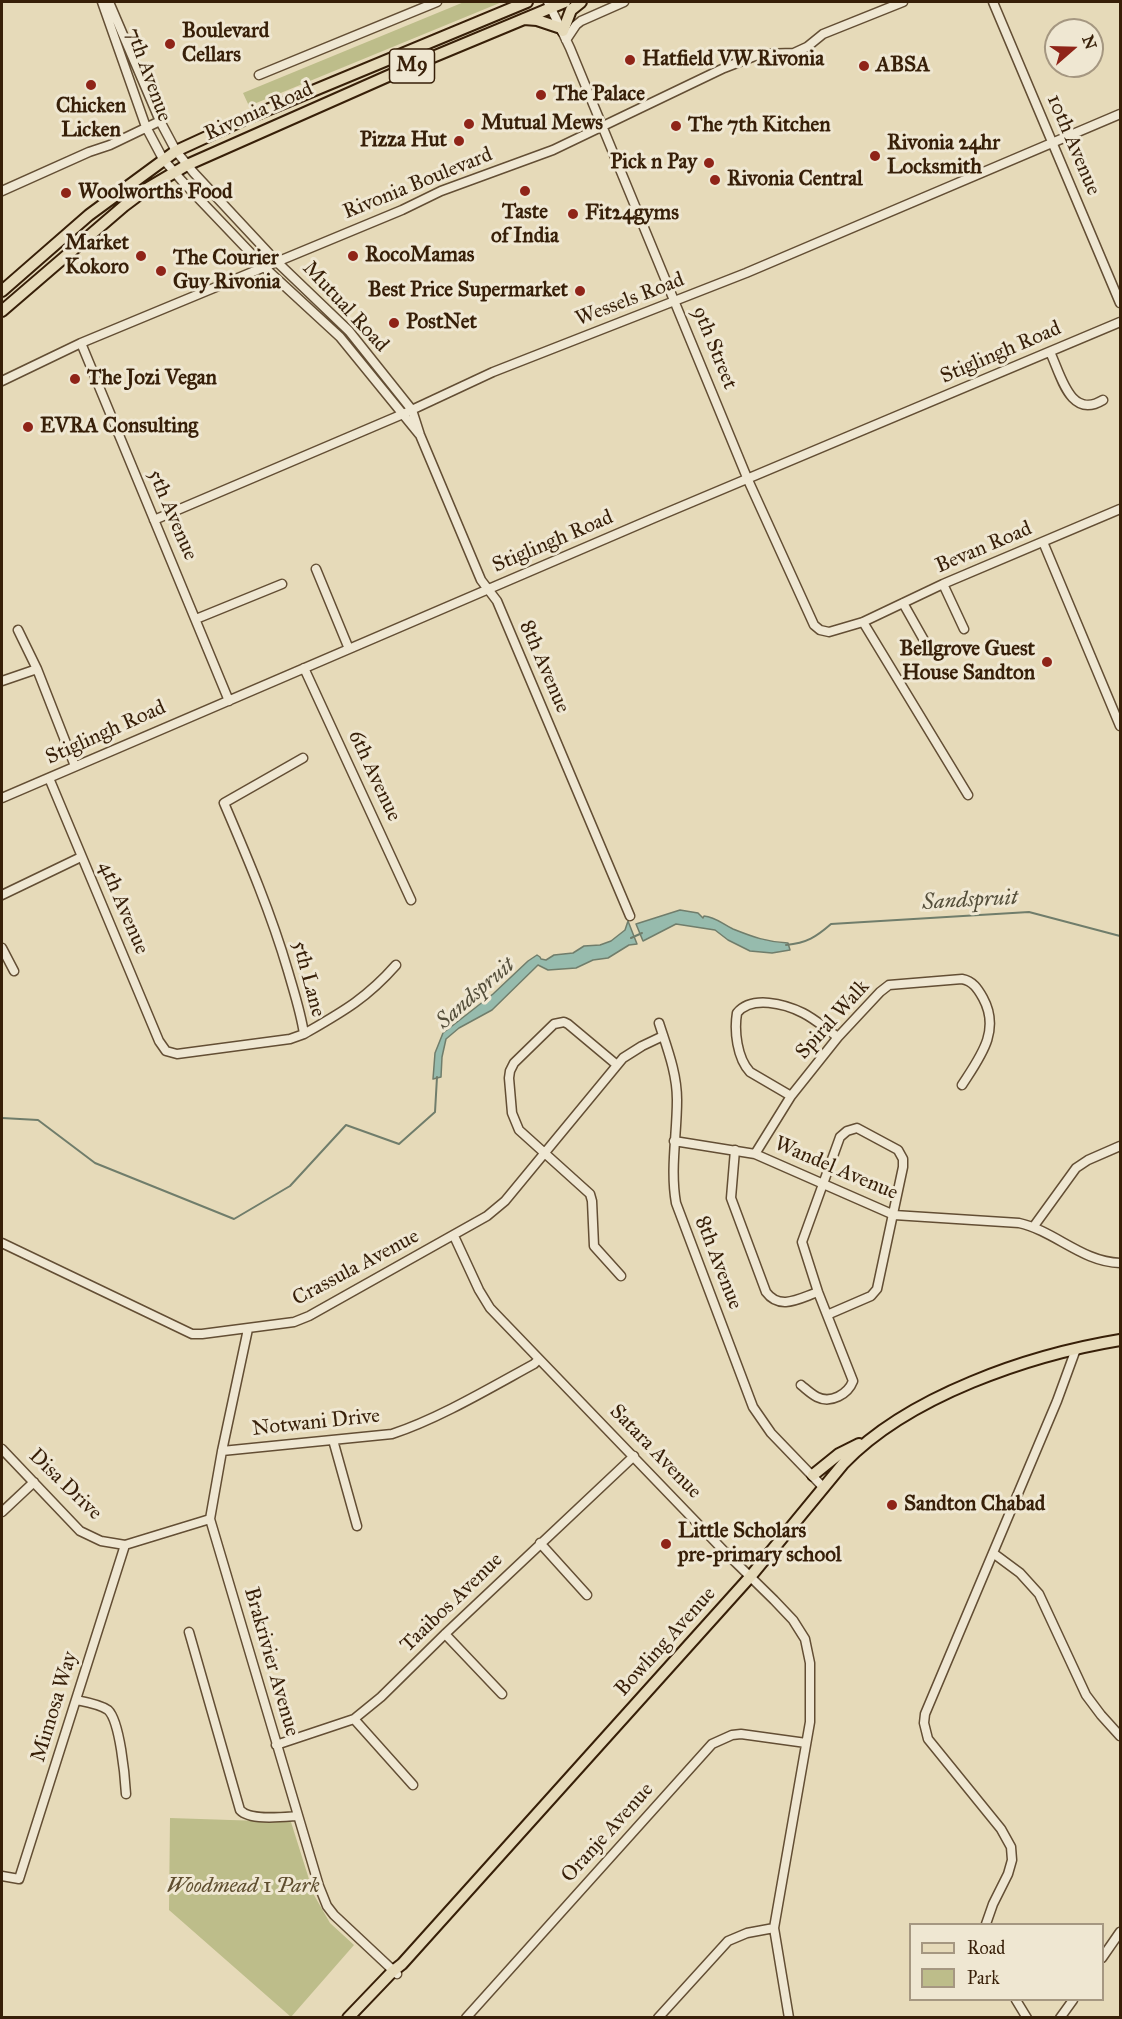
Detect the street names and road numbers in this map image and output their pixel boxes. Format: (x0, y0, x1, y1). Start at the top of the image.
street label: 7th Avenue (119, 25, 177, 125)
road number: M9 (390, 49, 434, 83)
street label: Rivonia Road (201, 77, 317, 147)
street label: 10th Avenue (1040, 91, 1106, 199)
street label: Rivonia Boulevard (340, 143, 496, 225)
street label: Mutual Road (297, 256, 393, 358)
street label: Wessels Road (572, 268, 688, 332)
street label: 9th Street (686, 303, 742, 393)
street label: Stiglingh Road (937, 316, 1065, 390)
street label: 5th Avenue (142, 466, 202, 564)
street label: Stiglingh Road (489, 505, 617, 579)
street label: Bevan Road (932, 516, 1036, 580)
street label: 8th Avenue (513, 617, 575, 717)
street label: Stiglingh Road (42, 695, 170, 771)
street label: 6th Avenue (342, 727, 406, 825)
street label: 4th Avenue (92, 858, 154, 958)
street label: 5th Lane (286, 938, 330, 1020)
street label: Spiral Walk (791, 975, 875, 1065)
street label: Wandel Avenue (770, 1132, 902, 1206)
street label: 8th Avenue (689, 1213, 747, 1313)
street label: Crassula Avenue (288, 1224, 424, 1312)
street label: Satara Avenue (604, 1400, 706, 1504)
street label: Notwani Drive (251, 1404, 381, 1442)
street label: Disa Drive (23, 1444, 107, 1526)
street label: Taaibos Avenue (396, 1548, 508, 1658)
street label: Bowling Avenue (610, 1582, 722, 1702)
street label: Brakrivier Avenue (238, 1585, 304, 1739)
street label: Mimosa Way (26, 1649, 84, 1765)
street label: Oranje Avenue (557, 1778, 659, 1888)

